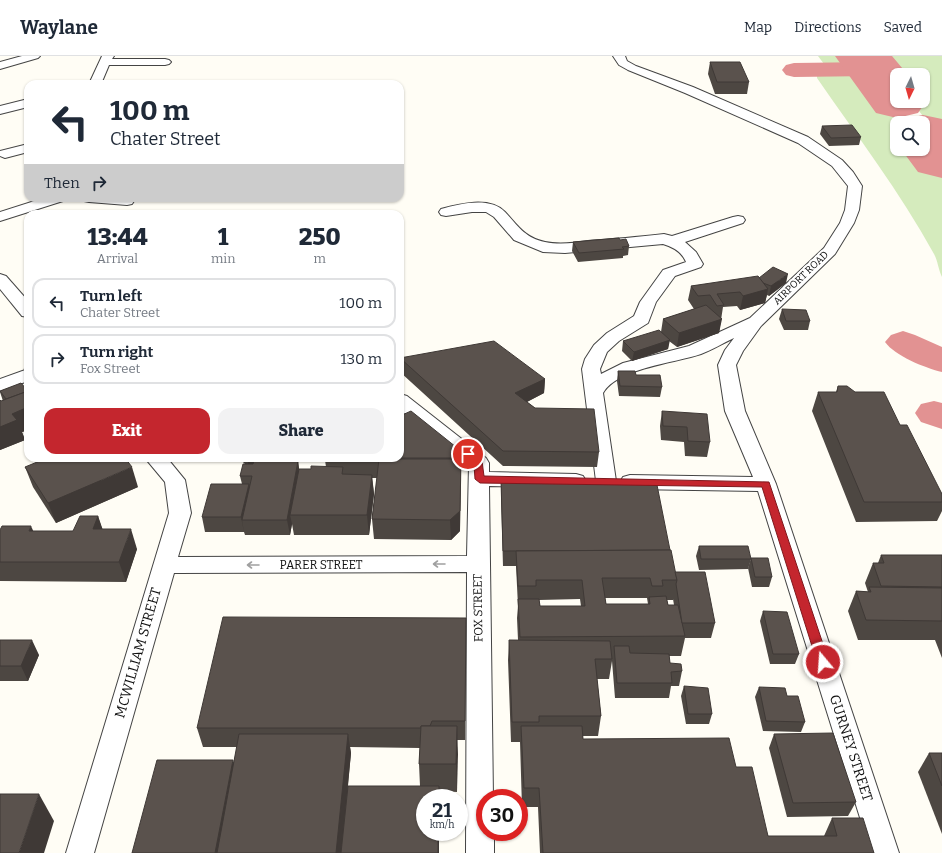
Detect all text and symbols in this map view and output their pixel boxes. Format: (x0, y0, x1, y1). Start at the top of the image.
text: Waylane (20, 16, 98, 39)
text: Map (744, 19, 772, 36)
text: Directions (794, 19, 862, 36)
text: Saved (884, 19, 922, 36)
north arrow (890, 68, 930, 108)
map controls (890, 68, 930, 156)
text: 100 m (110, 94, 189, 127)
icon: left (44, 96, 96, 148)
button: search (890, 116, 930, 156)
text: Chater Street (110, 128, 221, 150)
icon: right (88, 172, 110, 194)
text: Then (44, 174, 80, 192)
text: 13:44 (87, 223, 148, 251)
text: 1 (218, 223, 228, 251)
text: 250 (299, 223, 341, 251)
street label: AIRPORT ROAD (771, 249, 831, 307)
text: Arrival (97, 251, 138, 266)
text: min (211, 251, 235, 266)
text: m (314, 251, 326, 266)
text: Turn left (80, 287, 142, 305)
icon: left (46, 292, 68, 314)
text: 100 m (339, 294, 382, 312)
text: Chater Street (80, 305, 160, 320)
text: Turn right (80, 343, 153, 361)
icon: right (46, 348, 68, 370)
text: 130 m (340, 350, 382, 368)
text: Fox Street (80, 361, 140, 376)
button: Exit (44, 408, 210, 454)
button: Share (218, 408, 384, 454)
pin (451, 437, 485, 471)
icon: arrive (457, 443, 479, 465)
street label: PARER STREET (279, 558, 363, 572)
one-way arrow (433, 560, 446, 568)
one-way arrow (247, 561, 260, 569)
street label: FOX STREET (470, 574, 486, 642)
street label: MCWILLIAM STREET (111, 586, 165, 720)
position arrow (802, 641, 844, 683)
street label: GURNEY STREET (826, 692, 876, 804)
speed limit sign: 30 (476, 789, 528, 841)
text: 21 (432, 798, 452, 822)
text: km/h (430, 819, 454, 831)

